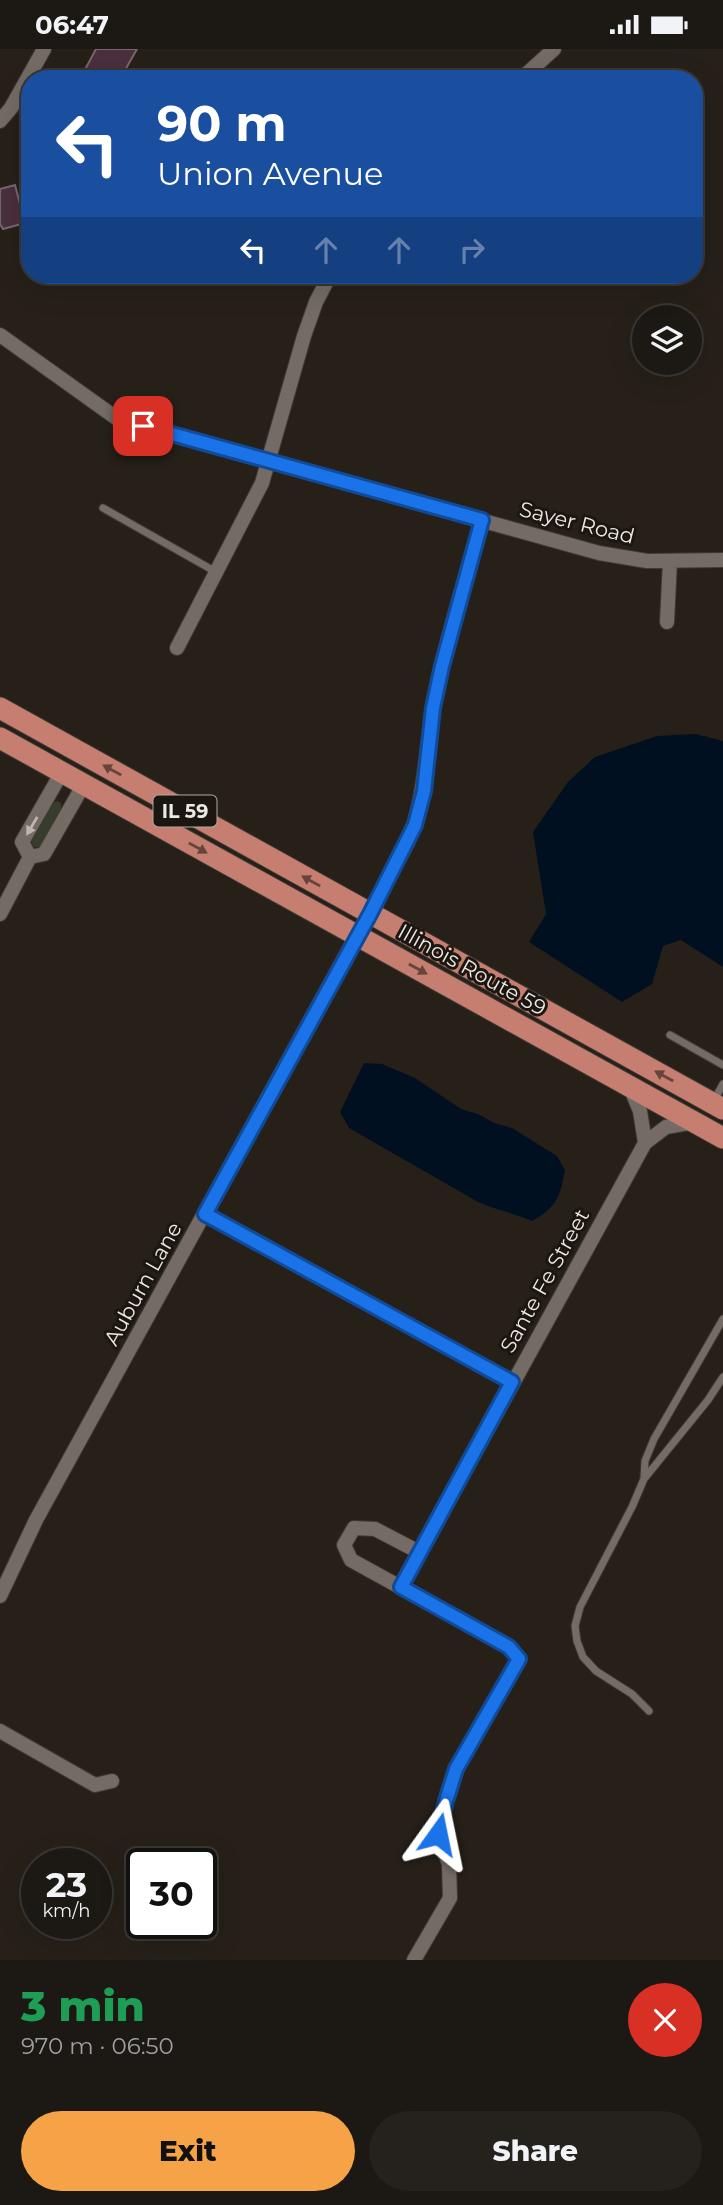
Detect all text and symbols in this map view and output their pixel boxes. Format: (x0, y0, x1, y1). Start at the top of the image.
text: 06:47 (35, 9, 109, 41)
text: 90 m (157, 94, 287, 153)
icon: left (42, 98, 133, 189)
text: Union Avenue (157, 154, 383, 193)
icon: left (234, 231, 272, 269)
icon: ahead (307, 231, 345, 269)
icon: ahead (380, 231, 418, 269)
icon: right (453, 231, 491, 269)
map controls (632, 305, 702, 375)
button: layers (632, 305, 702, 375)
pin (113, 396, 173, 456)
icon: arrive (124, 407, 162, 445)
street label: Sayer Road (517, 496, 637, 549)
one-way arrow (102, 764, 121, 776)
road number: IL 59 (154, 796, 216, 827)
one-way arrow (26, 816, 38, 836)
one-way arrow (188, 842, 208, 854)
one-way arrow (300, 875, 320, 887)
street label: Illinois Route 59 (394, 919, 551, 1021)
one-way arrow (408, 963, 428, 975)
one-way arrow (654, 1070, 674, 1082)
street label: Sante Fe Street (495, 1205, 594, 1357)
street label: Auburn Lane (98, 1218, 187, 1350)
position arrow (401, 1797, 475, 1871)
speed limit sign: 30 (126, 1848, 217, 1939)
text: 23 (46, 1863, 87, 1906)
text: km/h (42, 1900, 91, 1922)
text: 3 min (21, 1980, 145, 2032)
button: close (628, 1983, 702, 2057)
text: 970 m · 06:50 (21, 2032, 174, 2060)
button: Exit (21, 2111, 355, 2191)
button: Share (369, 2111, 702, 2191)

